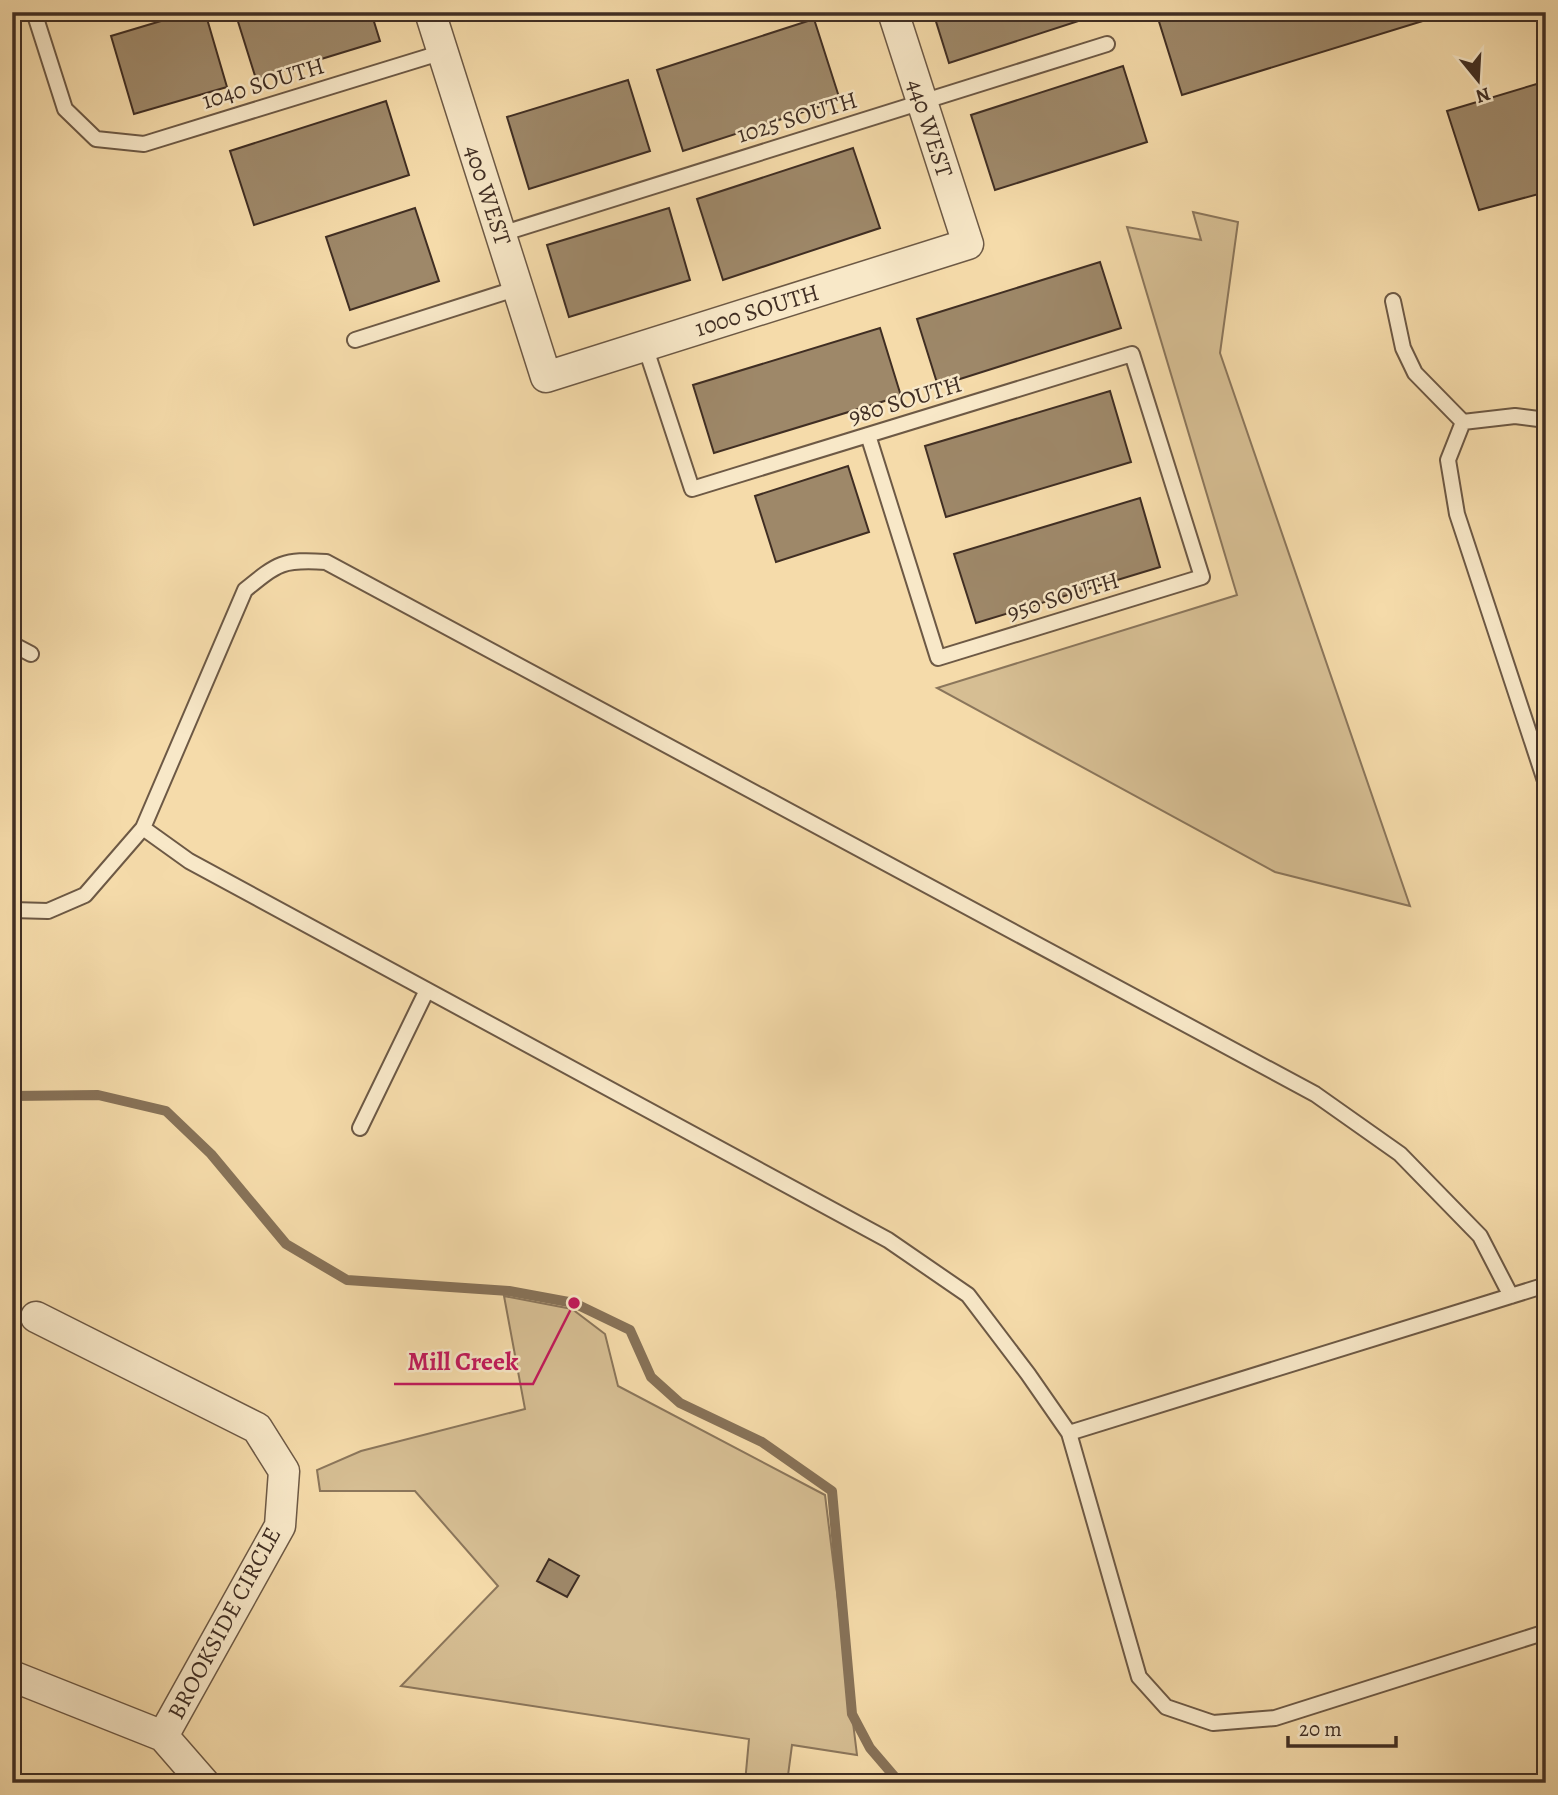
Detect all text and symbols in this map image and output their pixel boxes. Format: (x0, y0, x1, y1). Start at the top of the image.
north arrow (1442, 46, 1512, 116)
street label: 1040 SOUTH (198, 49, 328, 117)
street label: 440 WEST (899, 75, 961, 181)
text: N (1472, 81, 1494, 110)
street label: 1025 SOUTH (733, 84, 861, 150)
street label: 400 WEST (457, 141, 519, 249)
street label: 1000 SOUTH (691, 276, 823, 344)
street label: 980 SOUTH (844, 368, 966, 432)
street label: 950 SOUTH (1003, 564, 1123, 628)
callout: Mill Creek (394, 1337, 533, 1384)
text: Mill Creek (408, 1344, 519, 1379)
street label: BROOKSIDE CIRCLE (160, 1521, 288, 1725)
scale bar (1288, 1704, 1397, 1748)
text: 20 m (1299, 1715, 1342, 1743)

